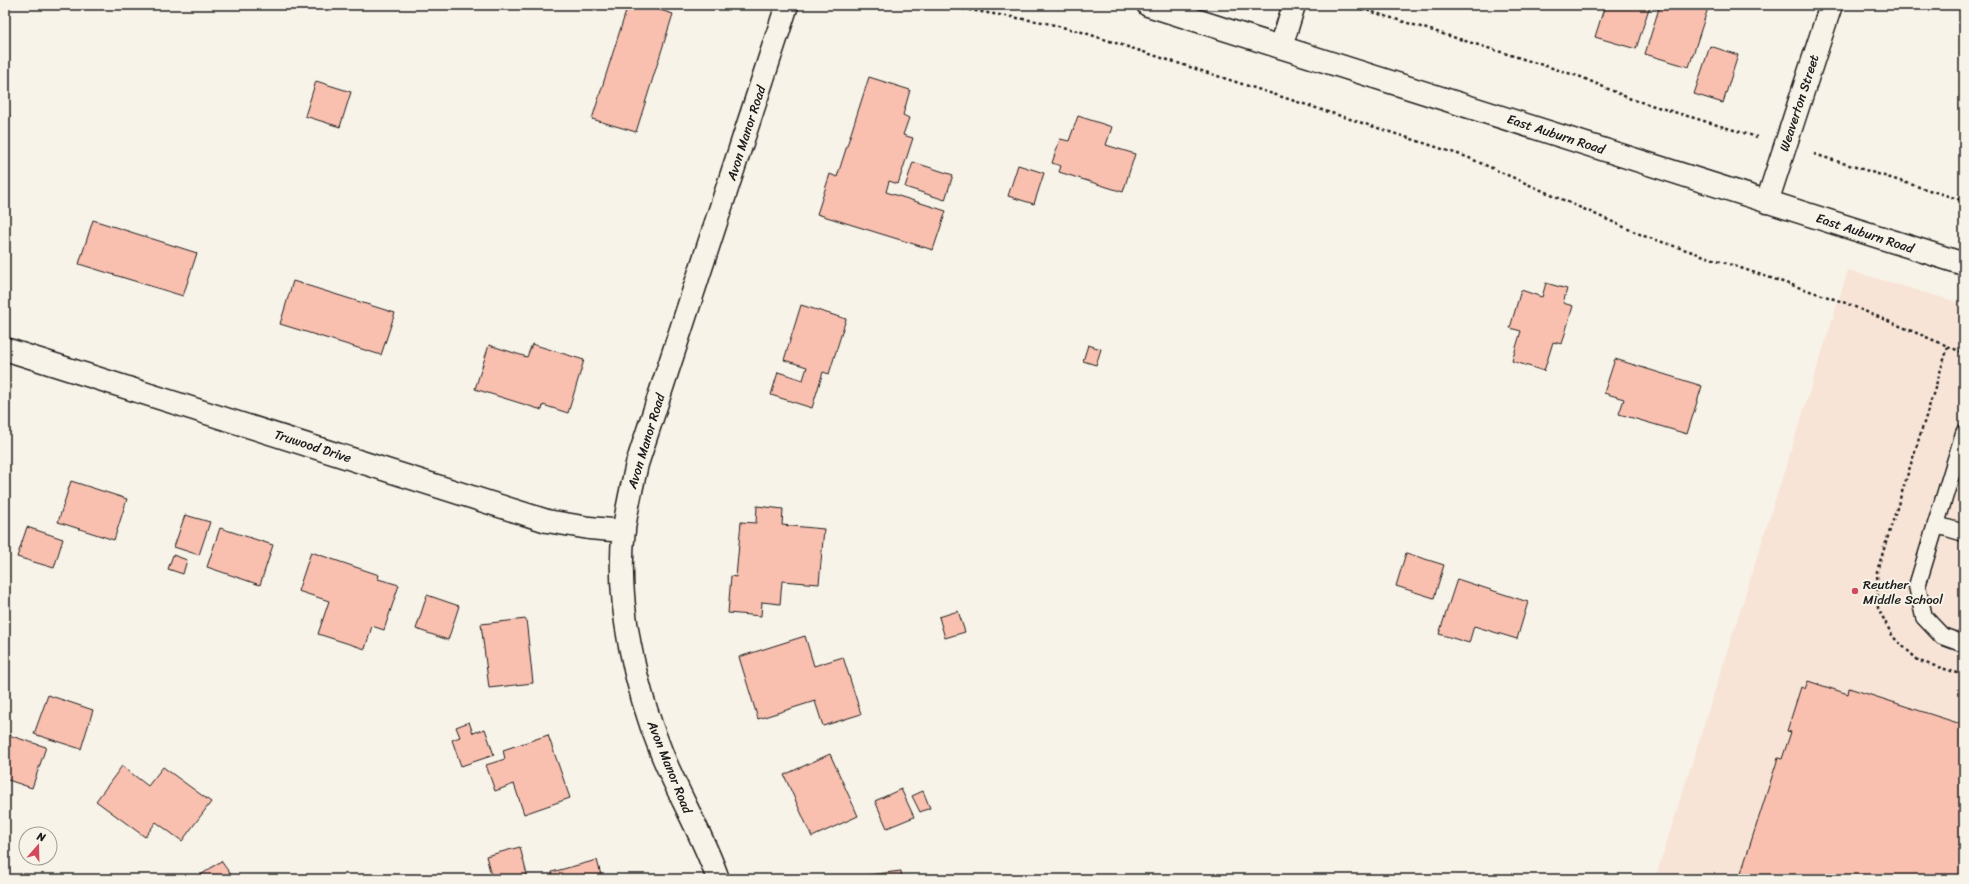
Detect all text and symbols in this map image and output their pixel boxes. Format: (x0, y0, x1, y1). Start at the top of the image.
street label: Weaverton Street (1772, 51, 1826, 155)
street label: Avon Manor Road (719, 81, 773, 184)
street label: East Auburn Road (1504, 107, 1609, 161)
street label: East Auburn Road (1813, 206, 1918, 260)
street label: Avon Manor Road (620, 389, 672, 493)
street label: Truwood Drive (271, 423, 355, 469)
place label: Reuther Middle School (1863, 573, 1943, 611)
marker: Reuther Middle School (1850, 586, 1860, 596)
street label: Avon Manor Road (640, 716, 700, 818)
north arrow (18, 826, 58, 866)
text: N (33, 826, 48, 847)

